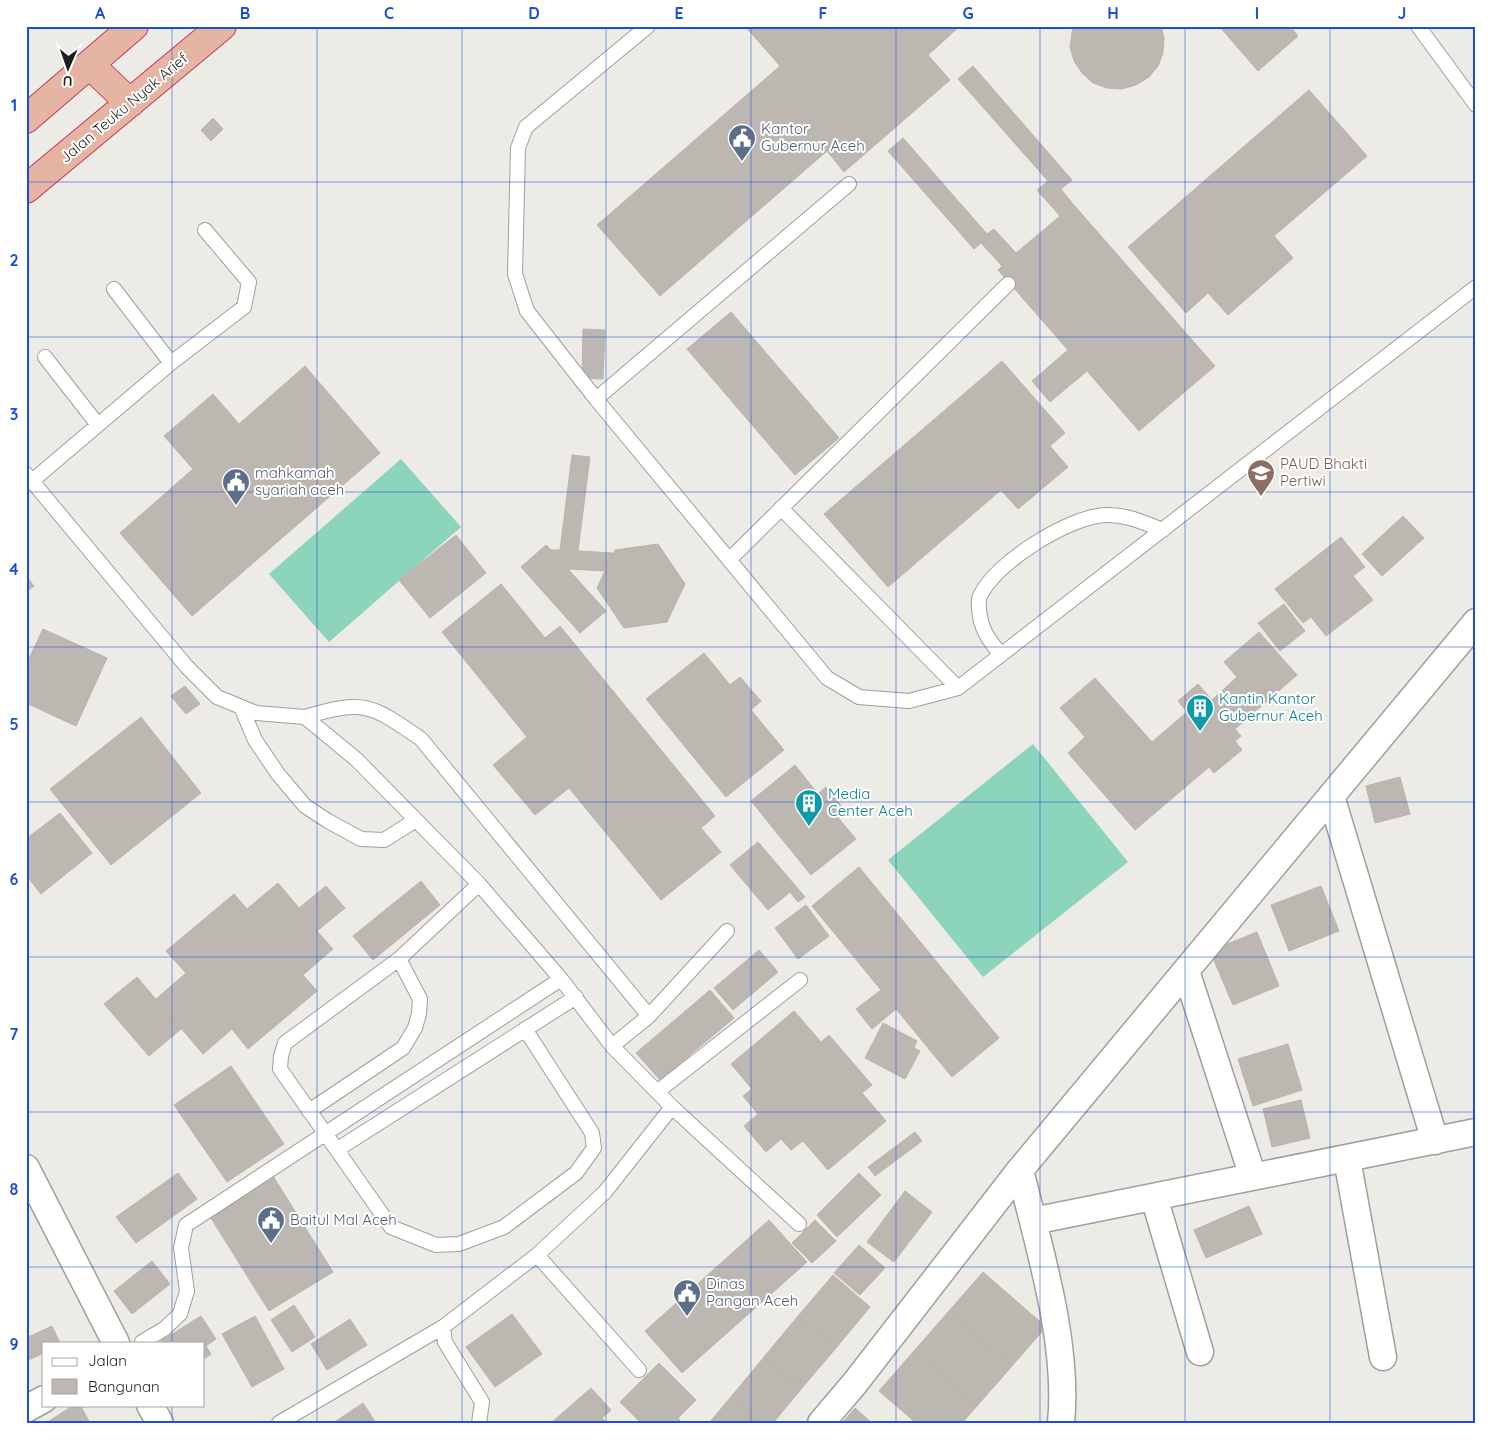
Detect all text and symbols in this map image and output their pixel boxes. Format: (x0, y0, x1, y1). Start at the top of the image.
text: A (95, 3, 106, 23)
text: B (240, 3, 250, 23)
text: C (384, 3, 394, 23)
text: D (528, 3, 540, 23)
text: E (674, 3, 684, 23)
text: F (819, 3, 828, 23)
text: G (962, 3, 974, 23)
text: H (1107, 3, 1119, 23)
text: I (1255, 3, 1259, 23)
text: J (1398, 3, 1406, 23)
north arrow (42, 42, 92, 92)
street label: Jalan Teuku Nyak Arief (56, 48, 192, 167)
text: U (62, 72, 73, 90)
text: 1 (11, 95, 17, 115)
place label: Kantor Gubernur Aceh (761, 119, 865, 155)
public building icon: Kantor Gubernur Aceh (727, 123, 757, 162)
text: 2 (9, 250, 19, 270)
text: 3 (10, 404, 18, 424)
place label: PAUD Bhakti Pertiwi (1280, 454, 1367, 490)
school or university icon: PAUD Bhakti Pertiwi (1246, 458, 1276, 497)
place label: mahkamah syariah aceh (255, 463, 344, 499)
public building icon: mahkamah syariah aceh (221, 467, 251, 506)
text: 4 (9, 559, 19, 579)
place label: Kantin Kantor Gubernur Aceh (1219, 689, 1323, 725)
building icon: Kantin Kantor Gubernur Aceh (1185, 693, 1215, 732)
text: 5 (9, 714, 19, 734)
place label: Media Center Aceh (828, 784, 913, 820)
building icon: Media Center Aceh (794, 788, 824, 827)
text: 6 (10, 869, 19, 889)
text: 7 (10, 1024, 19, 1044)
text: 8 (10, 1179, 19, 1199)
public building icon: Baitul Mal Aceh (256, 1205, 286, 1244)
place label: Baitul Mal Aceh (290, 1210, 397, 1229)
place label: Dinas Pangan Aceh (706, 1274, 798, 1310)
public building icon: Dinas Pangan Aceh (672, 1278, 702, 1317)
text: 9 (9, 1334, 19, 1354)
legend (42, 1342, 205, 1406)
text: Jalan (88, 1351, 127, 1370)
text: Bangunan (88, 1377, 160, 1396)

